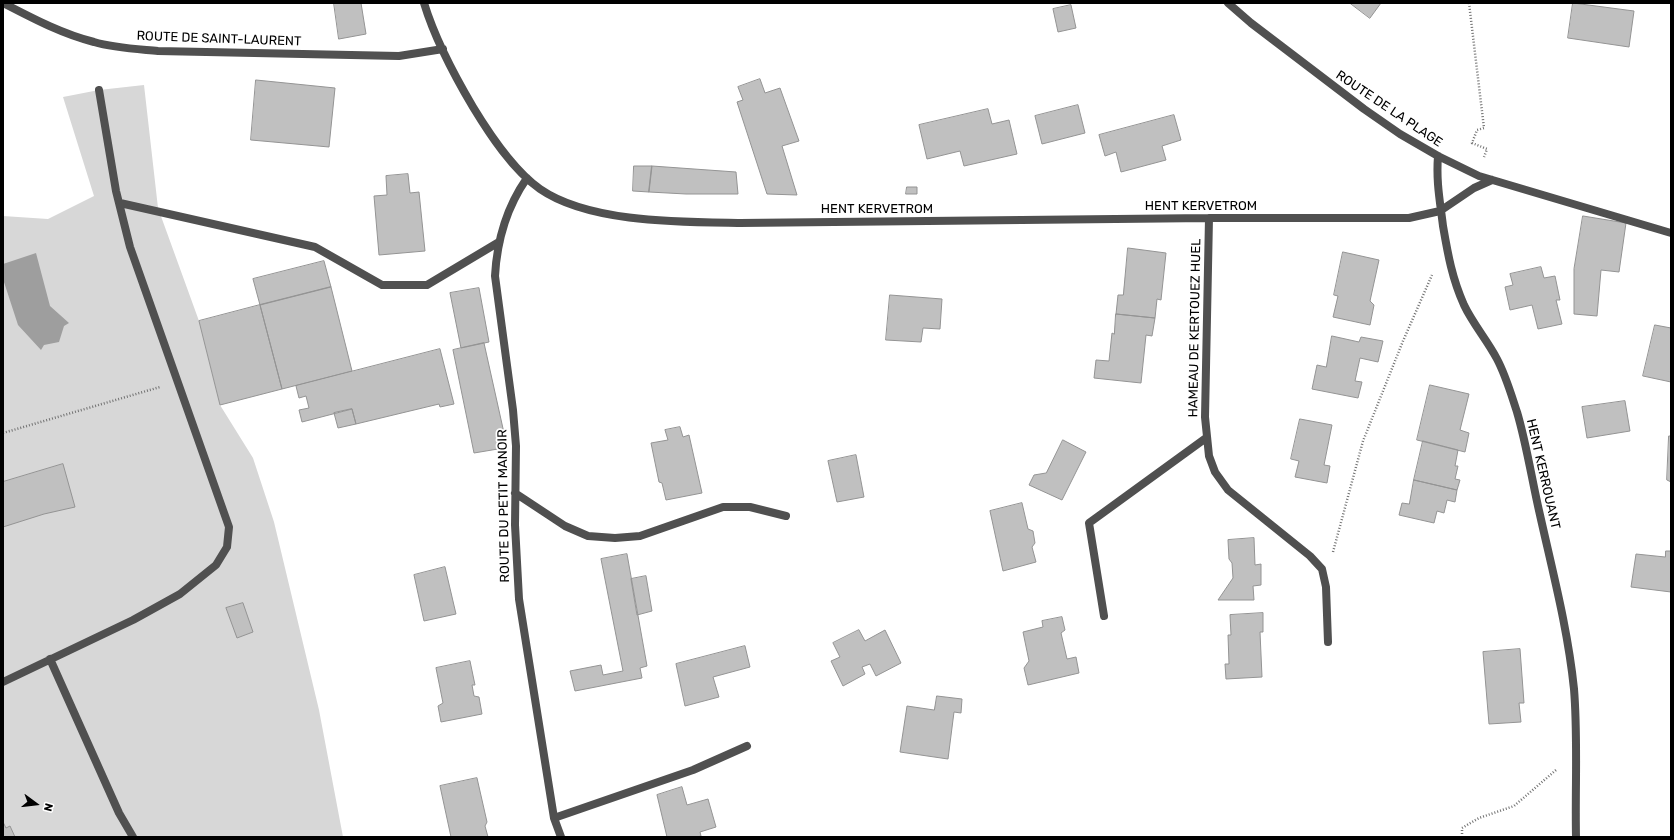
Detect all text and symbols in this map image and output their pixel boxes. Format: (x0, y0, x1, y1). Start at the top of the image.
street label: ROUTE DE SAINT-LAURENT (136, 28, 302, 50)
street label: ROUTE DE LA PLAGE (1333, 68, 1445, 150)
street label: HENT KERVETROM (1145, 198, 1257, 214)
street label: HENT KERVETROM (821, 201, 933, 217)
street label: HAMEAU DE KERTOUEZ HUEL (1186, 238, 1204, 418)
street label: HENT KERROUANT (1523, 417, 1563, 531)
street label: ROUTE DU PETIT MANOIR (495, 429, 513, 583)
north arrow (16, 784, 56, 824)
text: N (41, 802, 55, 813)

